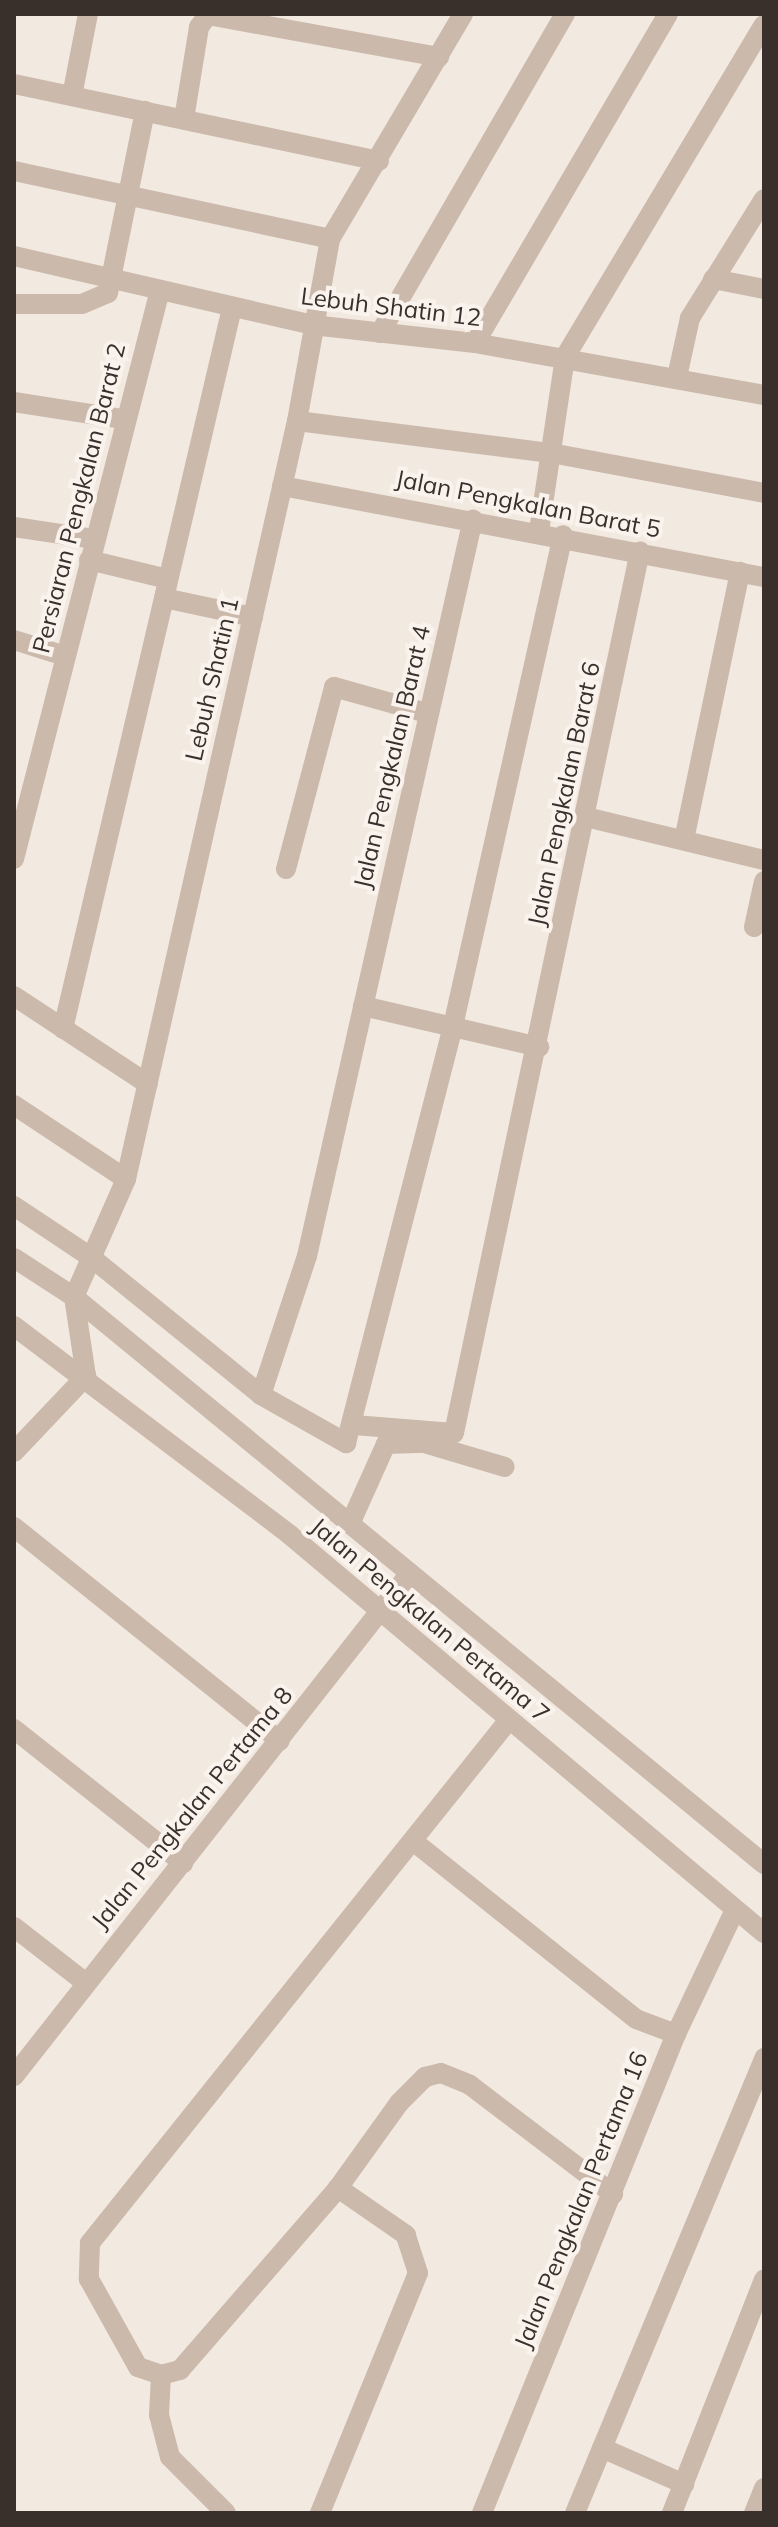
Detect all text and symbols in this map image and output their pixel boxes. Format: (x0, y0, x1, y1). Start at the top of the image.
street label: Lebuh Shatin 12 (299, 282, 483, 332)
street label: Persiaran Pengkalan Barat 2 (26, 340, 132, 656)
street label: Jalan Pengkalan Barat 5 (393, 464, 663, 544)
street label: Lebuh Shatin 1 (179, 594, 245, 764)
street label: Jalan Pengkalan Barat 4 (348, 623, 436, 891)
street label: Jalan Pengkalan Barat 6 (522, 659, 606, 929)
street label: Jalan Pengkalan Pertama 7 (305, 1512, 555, 1728)
street label: Jalan Pengkalan Pertama 8 (85, 1681, 299, 1935)
street label: Jalan Pengkalan Pertama 16 (508, 2047, 654, 2353)

